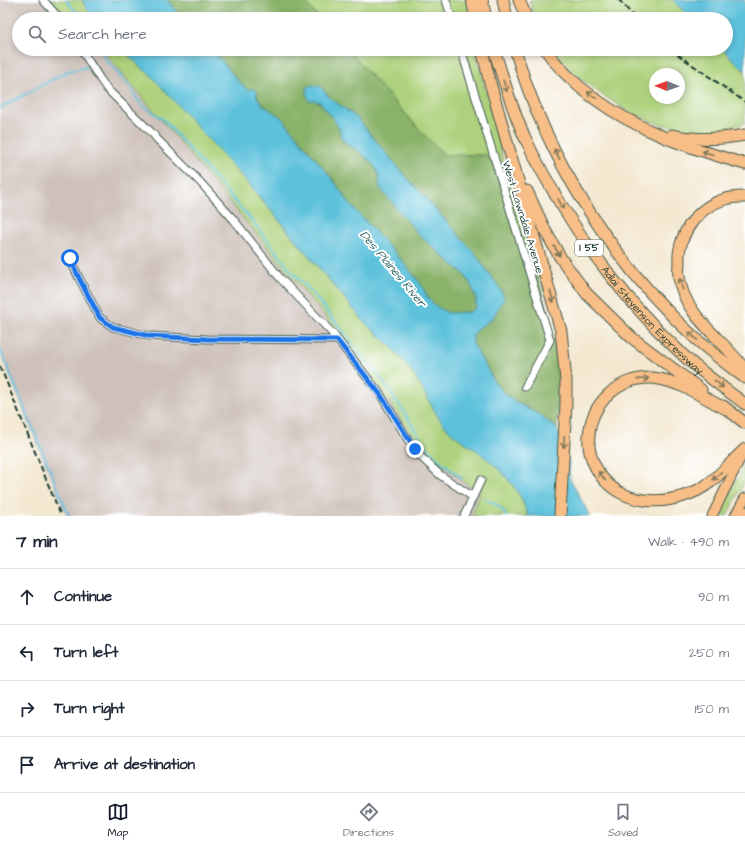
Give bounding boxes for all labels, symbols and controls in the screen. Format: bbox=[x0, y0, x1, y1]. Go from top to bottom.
search box bbox=[12, 12, 733, 56]
icon: search bbox=[26, 23, 48, 45]
text: Search here bbox=[58, 24, 147, 45]
north arrow bbox=[649, 68, 685, 104]
one-way arrow bbox=[502, 80, 510, 92]
one-way arrow bbox=[587, 91, 598, 99]
one-way arrow bbox=[553, 148, 560, 160]
one-way arrow bbox=[701, 149, 714, 156]
street label: West Lawndale Avenue bbox=[499, 159, 547, 275]
one-way arrow bbox=[557, 197, 565, 209]
water label: Des Plaines River bbox=[356, 227, 431, 312]
road number: I 55 bbox=[575, 240, 603, 256]
one-way arrow bbox=[553, 244, 561, 256]
route start bbox=[61, 249, 79, 267]
street label: Adlai Stevenson Expressway bbox=[598, 263, 707, 378]
one-way arrow bbox=[676, 277, 684, 290]
one-way arrow bbox=[549, 290, 556, 303]
one-way arrow bbox=[688, 331, 698, 340]
one-way arrow bbox=[636, 375, 649, 383]
one-way arrow bbox=[714, 380, 725, 389]
one-way arrow bbox=[560, 435, 568, 448]
route end bbox=[406, 440, 424, 458]
one-way arrow bbox=[598, 471, 606, 482]
one-way arrow bbox=[712, 471, 722, 481]
text: 7 min bbox=[16, 530, 58, 554]
text: Walk · 490 m bbox=[648, 533, 729, 551]
icon: ahead bbox=[16, 586, 38, 608]
text: Continue bbox=[54, 586, 112, 607]
text: 90 m bbox=[698, 588, 729, 606]
icon: left bbox=[16, 642, 38, 664]
text: Turn left bbox=[54, 642, 118, 663]
text: 250 m bbox=[689, 644, 729, 662]
icon: right bbox=[16, 698, 38, 720]
text: Turn right bbox=[54, 698, 125, 719]
text: 150 m bbox=[695, 700, 729, 718]
icon: arrive bbox=[16, 754, 38, 776]
text: Arrive at destination bbox=[54, 754, 195, 775]
tab: Map bbox=[107, 801, 129, 840]
tab: Directions bbox=[343, 801, 394, 840]
tab: Saved bbox=[608, 801, 638, 840]

